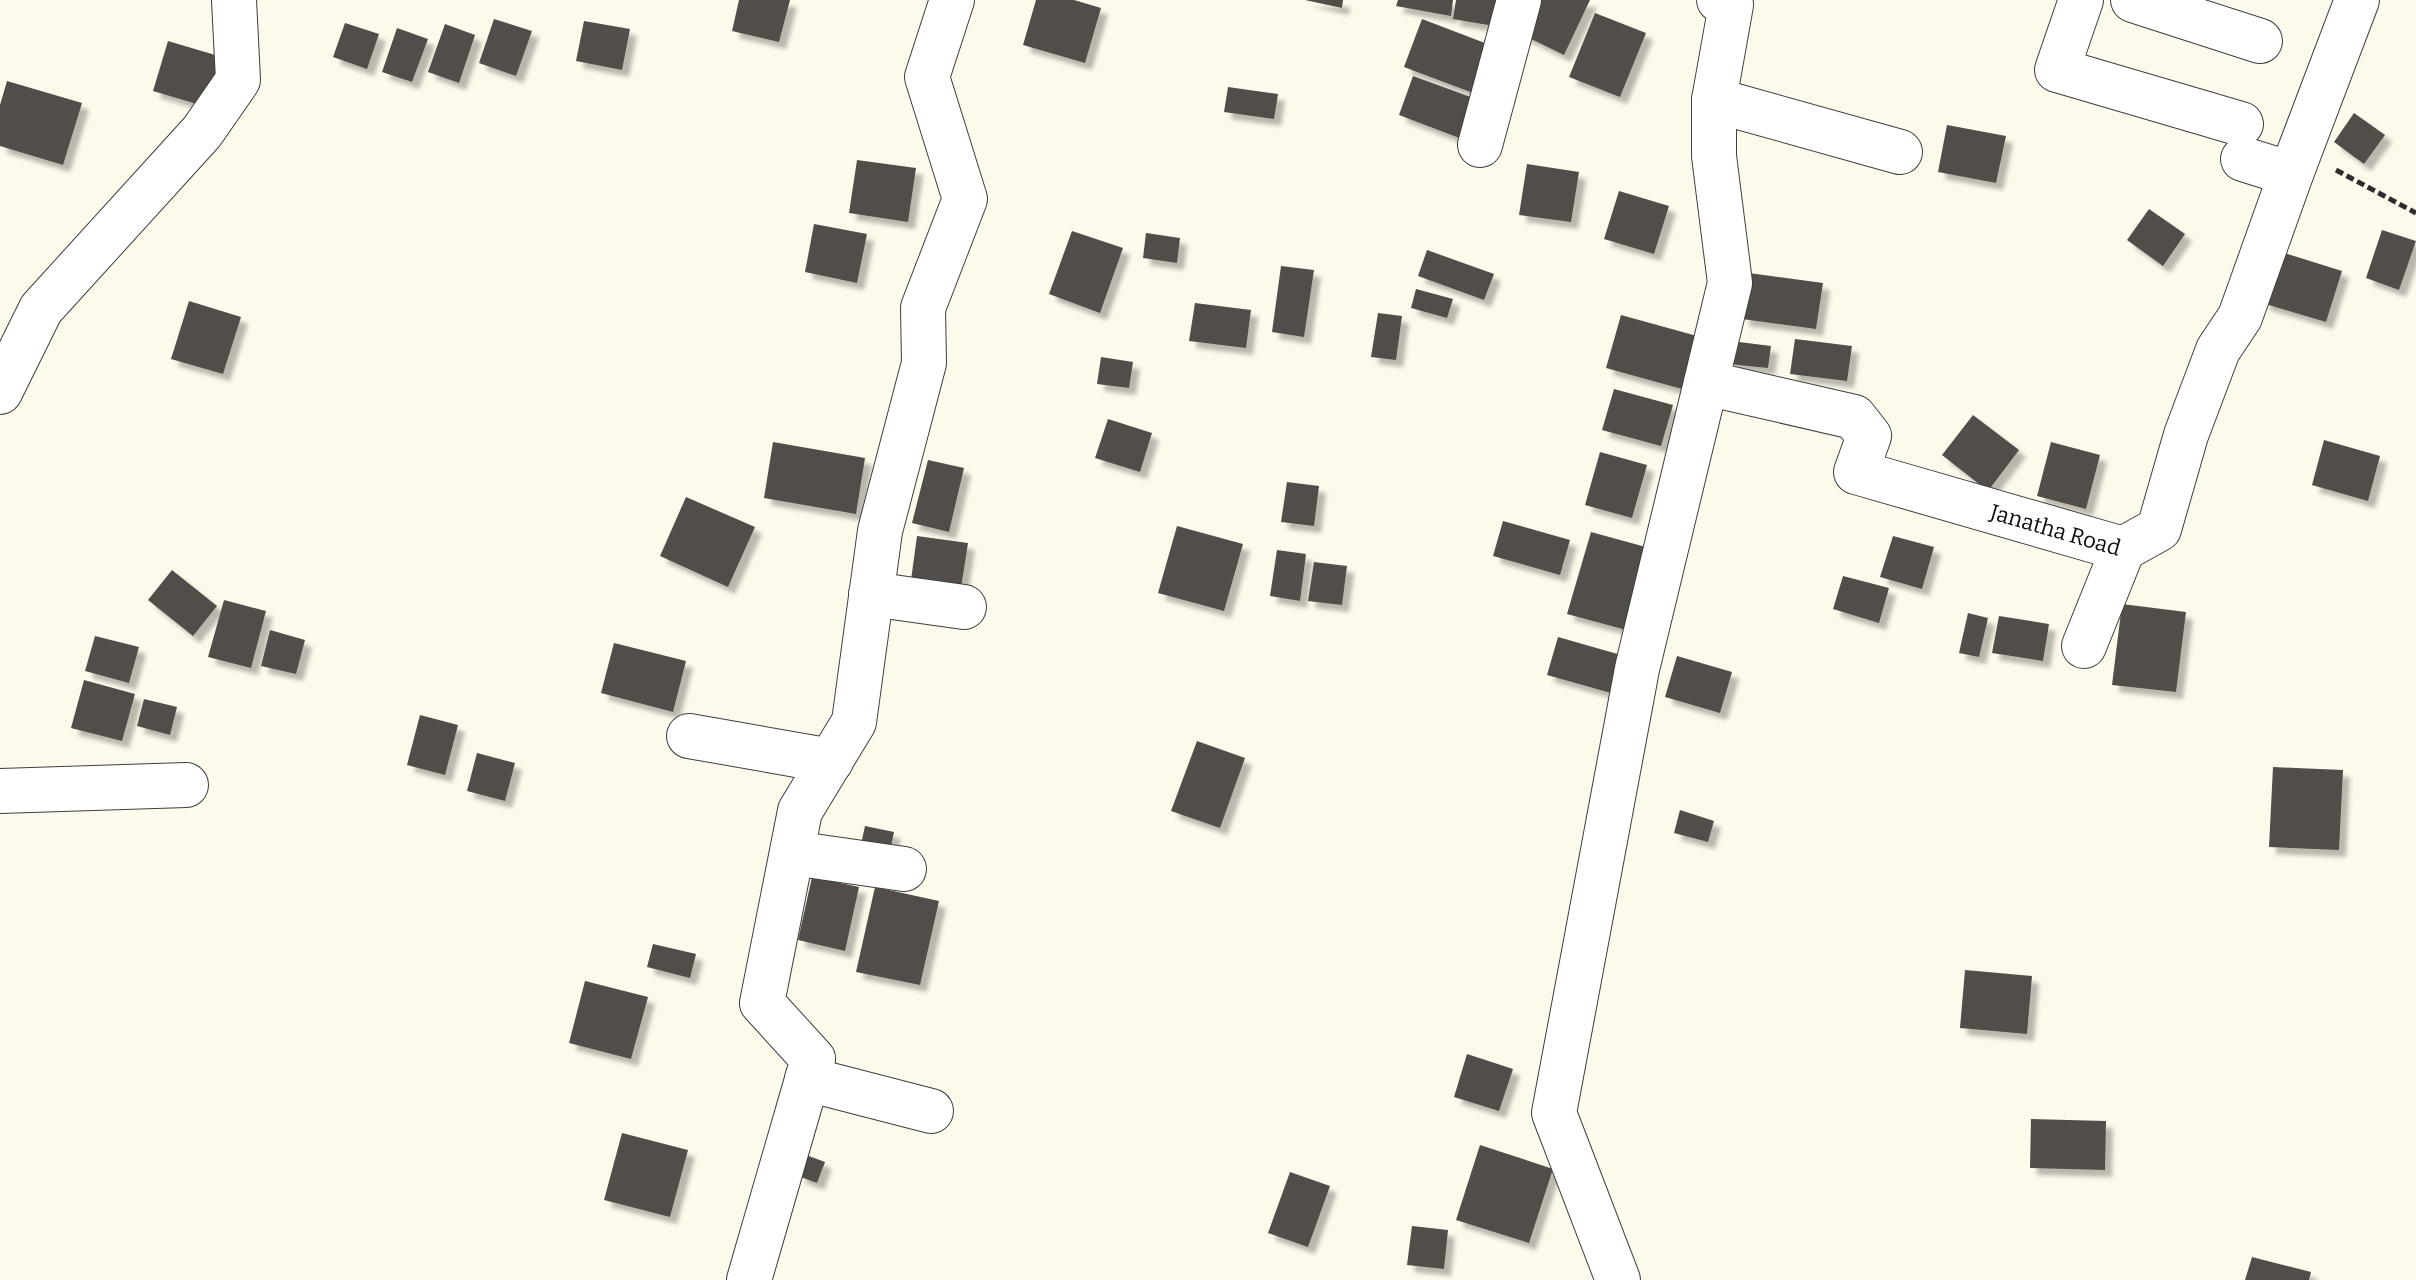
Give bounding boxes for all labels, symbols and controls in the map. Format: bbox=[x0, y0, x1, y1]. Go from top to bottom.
street label: Janatha Road bbox=[1986, 498, 2124, 562]

